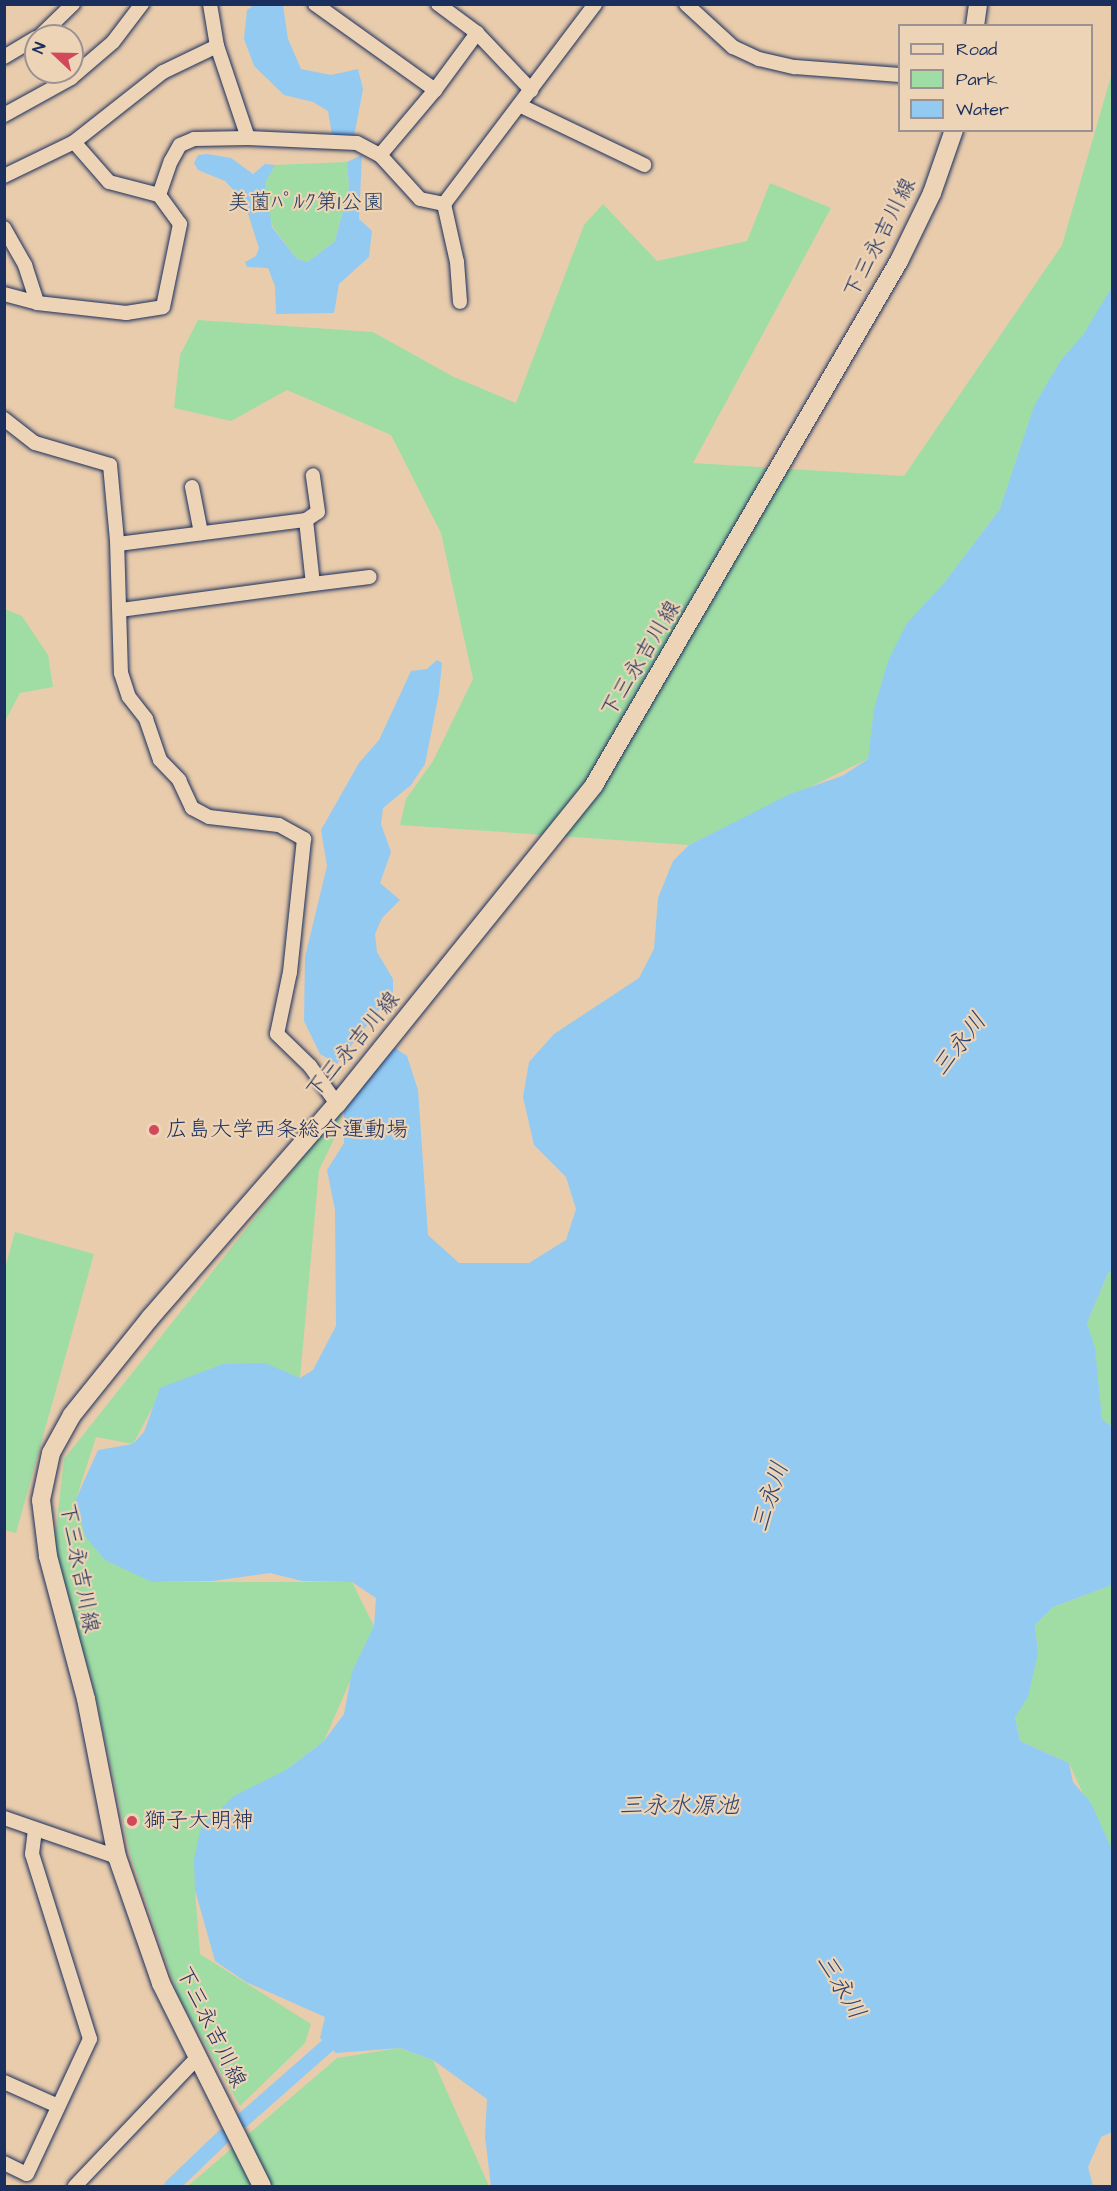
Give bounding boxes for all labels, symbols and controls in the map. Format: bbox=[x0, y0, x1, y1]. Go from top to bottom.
north arrow bbox=[24, 24, 84, 84]
legend bbox=[898, 24, 1093, 132]
text: Road bbox=[956, 37, 997, 62]
text: N bbox=[27, 39, 51, 57]
text: Park bbox=[956, 67, 998, 92]
text: Water bbox=[956, 97, 1009, 122]
street label: 下三永吉川線 bbox=[838, 173, 922, 303]
park label: 美薗ﾊﾟﾙｸ第1公園 bbox=[228, 190, 384, 216]
street label: 下三永吉川線 bbox=[596, 596, 686, 722]
street label: 下三永吉川線 bbox=[300, 986, 406, 1104]
water label: 三永川 bbox=[926, 1008, 994, 1082]
place label: 広島大学西条総合運動場 bbox=[166, 1117, 408, 1143]
marker: 広島大学西条総合運動場 bbox=[147, 1123, 161, 1137]
water label: 三永川 bbox=[746, 1458, 796, 1536]
street label: 下三永吉川線 bbox=[53, 1501, 105, 1635]
water label: 三永水源池 bbox=[619, 1793, 739, 1821]
place label: 獅子大明神 bbox=[144, 1808, 254, 1834]
marker: 獅子大明神 bbox=[125, 1814, 139, 1828]
water label: 三永川 bbox=[809, 1949, 871, 2025]
street label: 下三永吉川線 bbox=[170, 1962, 252, 2092]

